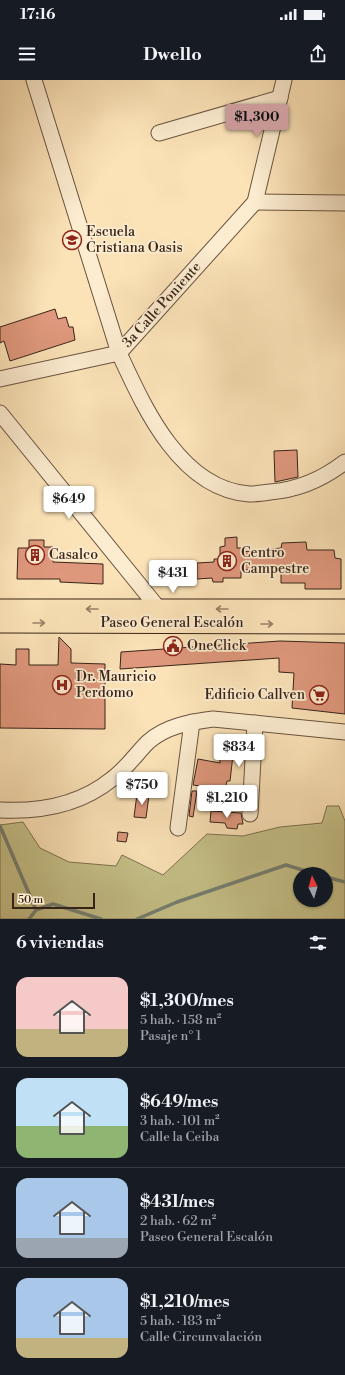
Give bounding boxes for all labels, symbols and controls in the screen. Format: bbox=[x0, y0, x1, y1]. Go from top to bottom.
text: 17:16 bbox=[20, 5, 55, 24]
icon: menu bbox=[16, 43, 38, 65]
text: Dwello bbox=[143, 43, 202, 66]
icon: share bbox=[307, 43, 329, 65]
pin: $1,300 bbox=[224, 104, 290, 138]
text: $1,300 bbox=[235, 109, 279, 125]
place label: Escuela Cristiana Oasis bbox=[86, 223, 183, 257]
school or university icon: Escuela Cristiana Oasis bbox=[61, 229, 83, 251]
street label: 3a Calle Poniente bbox=[119, 258, 205, 352]
pin: $649 bbox=[45, 486, 93, 520]
text: $649 bbox=[52, 491, 86, 507]
building icon: Casalco bbox=[24, 544, 46, 566]
place label: Centro Campestre bbox=[241, 544, 309, 578]
place label: Casalco bbox=[49, 546, 98, 564]
building icon: Centro Campestre bbox=[216, 550, 238, 572]
pin: $431 bbox=[149, 560, 197, 594]
text: $431 bbox=[158, 565, 188, 581]
one-way arrow bbox=[86, 605, 99, 613]
one-way arrow bbox=[216, 605, 229, 613]
street label: Paseo General Escalón bbox=[100, 614, 244, 632]
one-way arrow bbox=[32, 619, 45, 627]
one-way arrow bbox=[260, 620, 273, 628]
public building icon: OneClick bbox=[162, 635, 184, 657]
place label: OneClick bbox=[187, 637, 247, 655]
place label: Dr. Mauricio Perdomo bbox=[76, 668, 156, 702]
hospital icon: Dr. Mauricio Perdomo bbox=[51, 674, 73, 696]
supermarket icon: Edificio Callven bbox=[308, 684, 330, 706]
place label: Edificio Callven bbox=[204, 686, 306, 704]
pin: $834 bbox=[215, 734, 263, 768]
text: $834 bbox=[223, 739, 255, 755]
pin: $750 bbox=[118, 772, 166, 806]
text: $750 bbox=[126, 777, 158, 793]
pin: $1,210 bbox=[194, 785, 260, 819]
text: $1,210 bbox=[206, 790, 248, 806]
north arrow bbox=[293, 867, 333, 907]
map controls bbox=[293, 867, 333, 907]
scale bar bbox=[12, 891, 95, 910]
text: 50 m bbox=[18, 893, 43, 907]
text: 6 viviendas bbox=[16, 932, 104, 954]
icon: filters bbox=[307, 932, 329, 954]
text: $1,300/mes bbox=[140, 990, 234, 1012]
icon: home bbox=[48, 993, 96, 1041]
text: 5 hab. · 158 m² bbox=[140, 1012, 221, 1028]
text: Pasaje n° 1 bbox=[140, 1028, 201, 1044]
text: $649/mes bbox=[140, 1091, 218, 1113]
icon: home bbox=[48, 1094, 96, 1142]
text: 3 hab. · 101 m² bbox=[140, 1113, 220, 1129]
text: Calle la Ceiba bbox=[140, 1129, 219, 1145]
text: $431/mes bbox=[140, 1191, 215, 1213]
icon: home bbox=[48, 1194, 96, 1242]
text: 2 hab. · 62 m² bbox=[140, 1213, 216, 1229]
text: Paseo General Escalón bbox=[140, 1229, 273, 1245]
text: $1,210/mes bbox=[140, 1291, 230, 1313]
icon: home bbox=[48, 1294, 96, 1342]
text: 5 hab. · 183 m² bbox=[140, 1313, 221, 1329]
text: Calle Circunvalación bbox=[140, 1329, 262, 1345]

